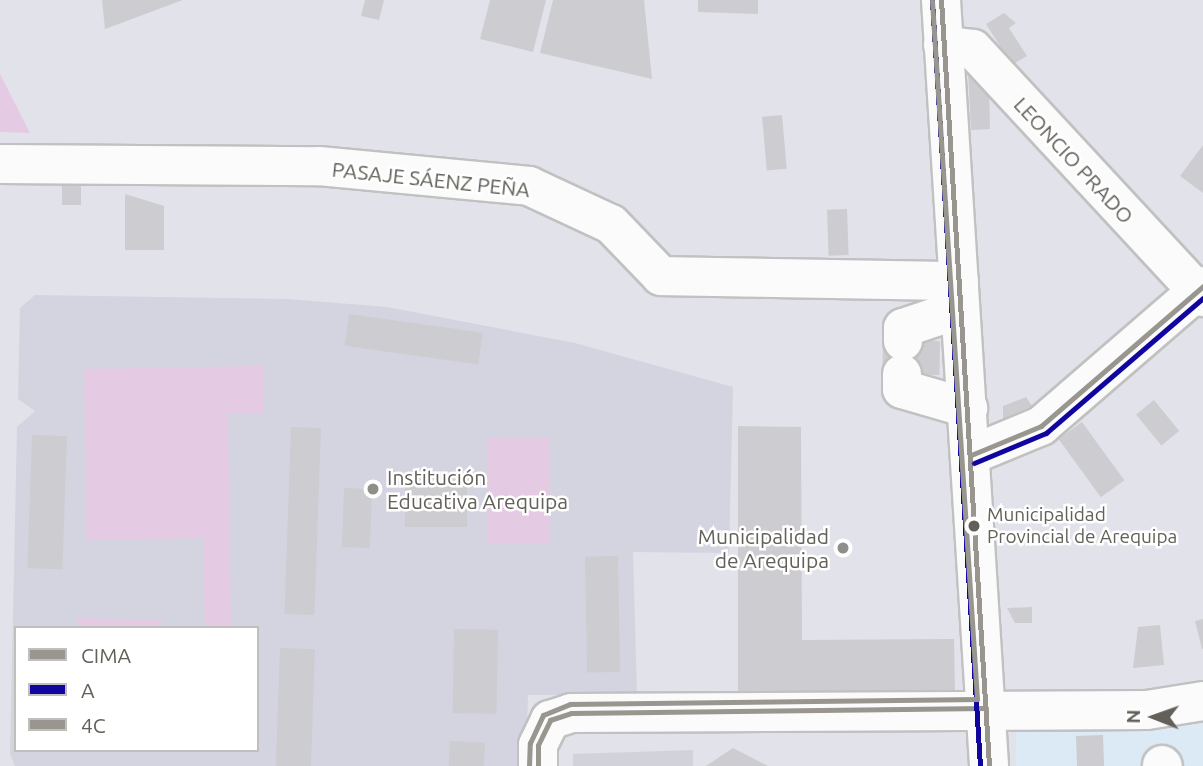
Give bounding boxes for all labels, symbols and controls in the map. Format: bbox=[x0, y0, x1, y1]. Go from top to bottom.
street label: LEONCIO PRADO bbox=[1009, 92, 1139, 228]
street label: PASAJE SÁENZ PEÑA bbox=[331, 156, 531, 202]
place label: Institución Educativa Arequipa bbox=[387, 464, 568, 514]
marker: Institución Educativa Arequipa bbox=[365, 481, 381, 497]
place label: Municipalidad Provincial de Arequipa bbox=[987, 504, 1177, 548]
marker: Municipalidad Provincial de Arequipa bbox=[967, 519, 981, 533]
place label: Municipalidad de Arequipa bbox=[698, 523, 829, 573]
marker: Municipalidad de Arequipa bbox=[835, 540, 851, 556]
legend bbox=[14, 626, 259, 752]
text: CIMA bbox=[81, 643, 131, 667]
text: A bbox=[81, 678, 95, 702]
north arrow bbox=[1119, 682, 1189, 752]
text: N bbox=[1122, 709, 1144, 724]
text: 4C bbox=[81, 713, 106, 737]

